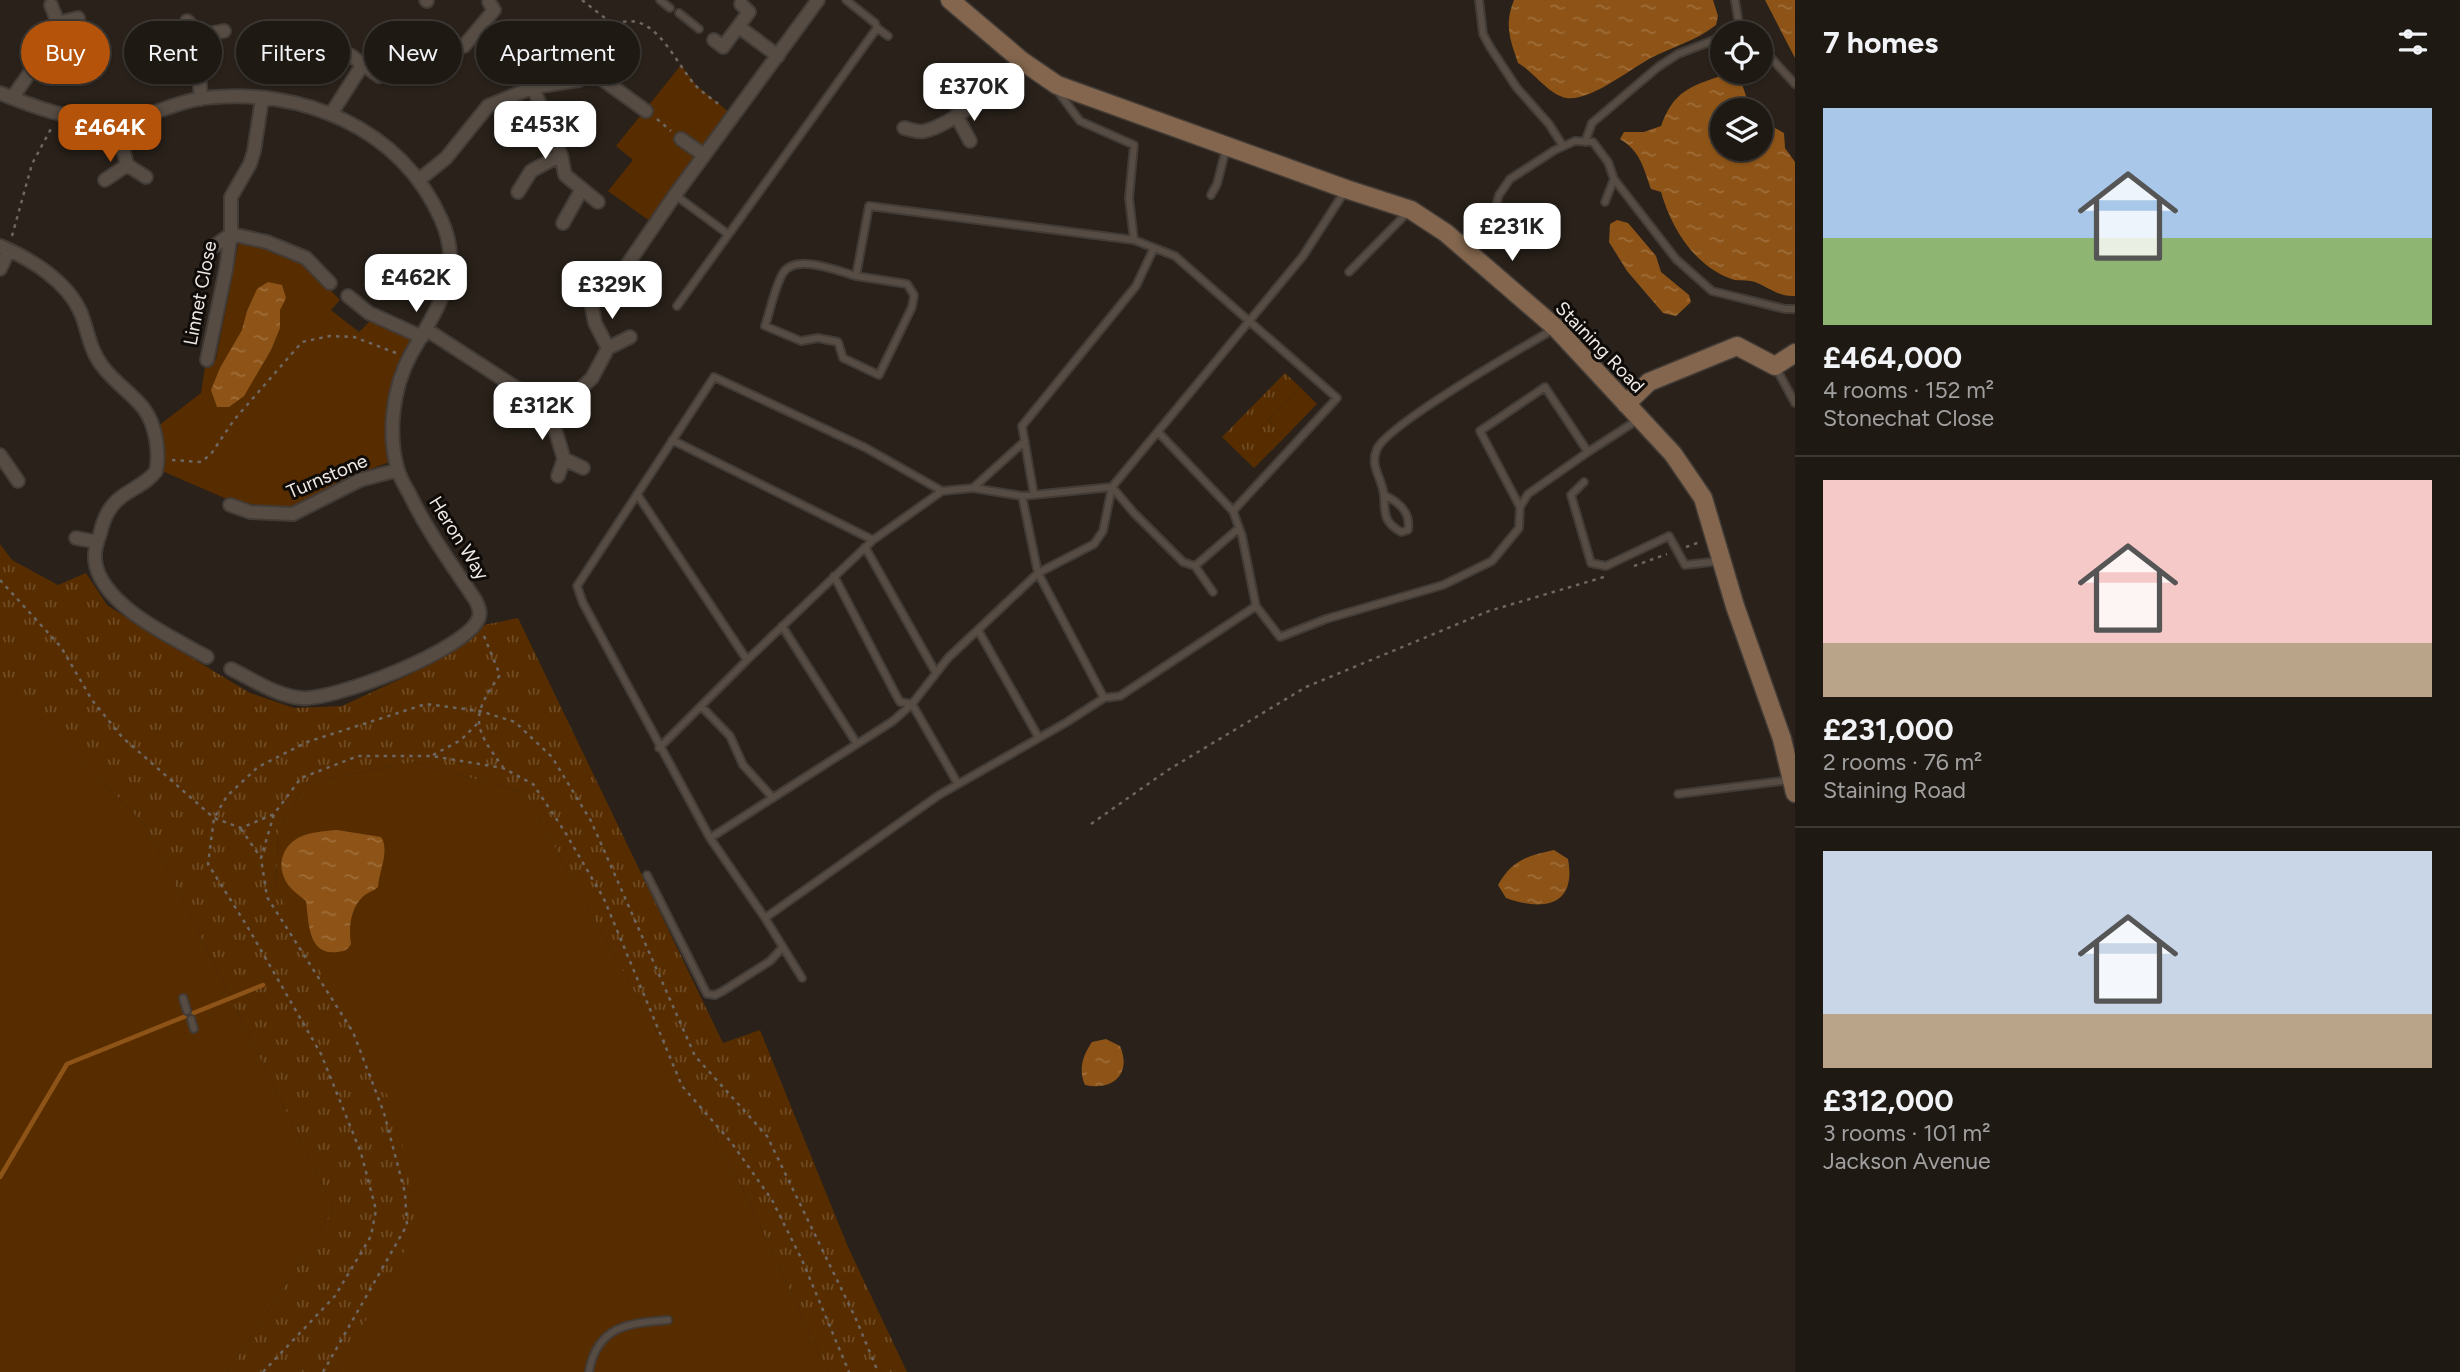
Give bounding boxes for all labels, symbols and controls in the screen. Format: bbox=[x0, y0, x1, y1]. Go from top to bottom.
chip: Buy bbox=[21, 21, 110, 84]
chip: Rent bbox=[124, 21, 222, 84]
chip: Filters bbox=[236, 21, 350, 84]
chip: New bbox=[364, 21, 462, 84]
chip: Apartment bbox=[476, 21, 640, 84]
map controls bbox=[1710, 21, 1773, 161]
button: locate bbox=[1710, 21, 1773, 84]
icon: filters bbox=[2394, 23, 2432, 61]
text: 7 homes bbox=[1823, 24, 1938, 61]
pin: £370K bbox=[925, 64, 1023, 123]
text: £370K bbox=[939, 72, 1009, 100]
button: layers bbox=[1710, 98, 1773, 161]
pin: £453K bbox=[496, 102, 594, 161]
pin: £464K bbox=[61, 104, 159, 164]
text: £453K bbox=[510, 110, 580, 138]
text: £464K bbox=[74, 113, 146, 141]
icon: home bbox=[2065, 153, 2191, 279]
pin: £231K bbox=[1463, 204, 1561, 263]
text: £231K bbox=[1480, 212, 1544, 240]
street label: Linnet Close bbox=[179, 239, 221, 347]
pin: £462K bbox=[367, 254, 465, 314]
pin: £329K bbox=[563, 262, 661, 321]
text: £462K bbox=[381, 263, 451, 291]
text: £329K bbox=[578, 270, 646, 298]
street label: Staining Road bbox=[1551, 297, 1649, 397]
text: £464,000 bbox=[1823, 339, 1962, 376]
text: 4 rooms · 152 m² bbox=[1823, 376, 1994, 404]
pin: £312K bbox=[493, 382, 591, 442]
text: £312K bbox=[510, 391, 574, 419]
text: Stonechat Close bbox=[1823, 404, 1994, 432]
street label: Turnstone bbox=[283, 449, 371, 503]
street label: Heron Way bbox=[424, 492, 494, 584]
icon: home bbox=[2065, 525, 2191, 651]
text: £231,000 bbox=[1823, 711, 1954, 748]
text: 2 rooms · 76 m² bbox=[1823, 748, 1982, 776]
text: Staining Road bbox=[1823, 776, 1966, 804]
icon: home bbox=[2065, 896, 2191, 1022]
text: £312,000 bbox=[1823, 1082, 1954, 1119]
text: 3 rooms · 101 m² bbox=[1823, 1119, 1990, 1147]
text: Jackson Avenue bbox=[1823, 1147, 1991, 1175]

